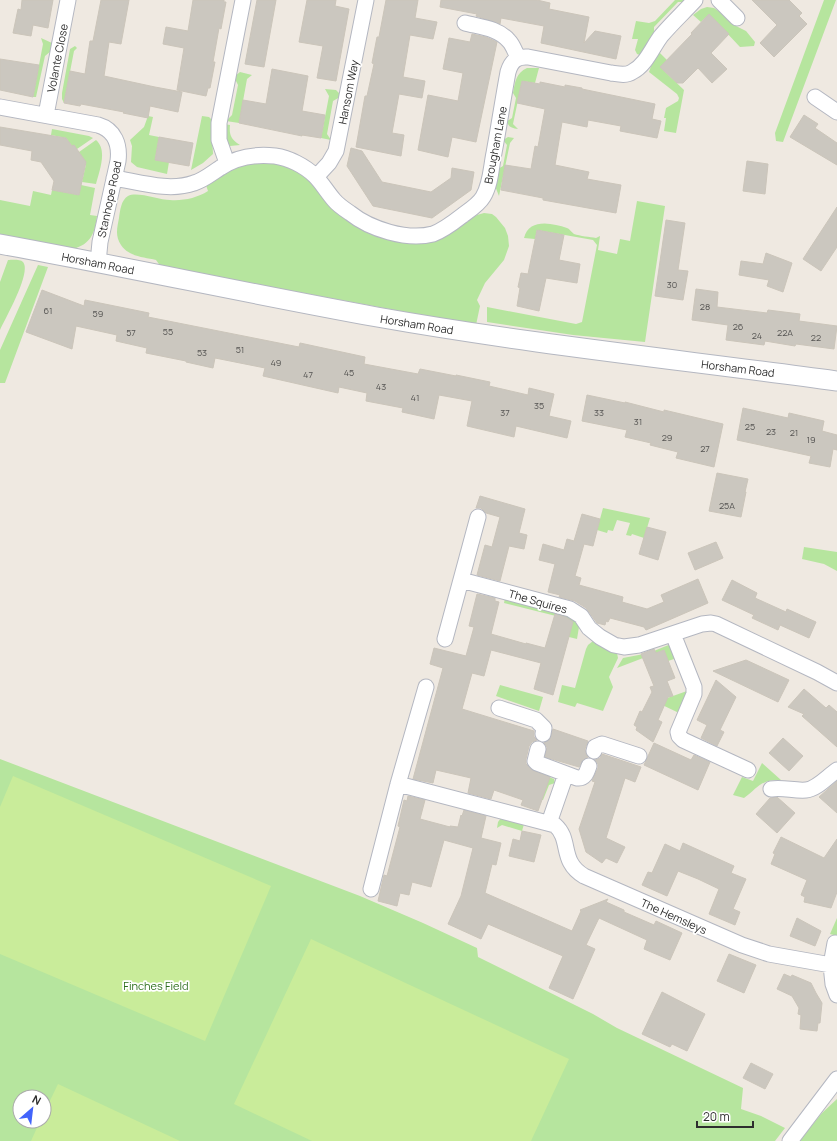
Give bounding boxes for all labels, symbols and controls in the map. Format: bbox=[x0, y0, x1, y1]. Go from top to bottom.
street label: Volante Close bbox=[43, 22, 71, 94]
street label: Hansom Way bbox=[334, 58, 362, 126]
street label: Brougham Lane bbox=[480, 104, 510, 185]
street label: Stanhope Road bbox=[94, 159, 124, 239]
street label: Horsham Road bbox=[60, 249, 136, 277]
house number: 30 bbox=[667, 278, 677, 291]
house number: 28 bbox=[700, 300, 710, 313]
house number: 61 bbox=[44, 304, 52, 317]
house number: 59 bbox=[93, 307, 103, 320]
street label: Horsham Road bbox=[379, 311, 455, 337]
house number: 26 bbox=[733, 320, 744, 333]
house number: 55 bbox=[163, 325, 173, 338]
house number: 57 bbox=[126, 326, 136, 339]
house number: 22A bbox=[777, 326, 793, 339]
house number: 24 bbox=[752, 329, 762, 342]
house number: 22 bbox=[811, 331, 821, 344]
house number: 51 bbox=[236, 343, 244, 356]
house number: 53 bbox=[197, 346, 207, 359]
house number: 49 bbox=[271, 356, 281, 369]
street label: Horsham Road bbox=[700, 356, 776, 380]
house number: 45 bbox=[344, 366, 354, 379]
house number: 47 bbox=[303, 368, 313, 381]
house number: 43 bbox=[376, 380, 386, 393]
house number: 41 bbox=[411, 391, 419, 404]
house number: 35 bbox=[534, 399, 544, 412]
house number: 37 bbox=[500, 406, 510, 419]
house number: 33 bbox=[594, 406, 604, 419]
house number: 31 bbox=[634, 415, 642, 428]
house number: 25 bbox=[745, 420, 755, 433]
house number: 23 bbox=[766, 425, 776, 438]
house number: 21 bbox=[790, 426, 798, 439]
house number: 29 bbox=[662, 431, 672, 444]
house number: 19 bbox=[806, 433, 816, 446]
house number: 27 bbox=[700, 442, 710, 455]
house number: 25A bbox=[719, 499, 735, 512]
street label: The Squires bbox=[507, 585, 569, 617]
street label: The Hemsleys bbox=[638, 895, 710, 937]
park label: Finches Field bbox=[123, 978, 189, 993]
north arrow bbox=[12, 1089, 52, 1129]
text: N bbox=[30, 1091, 44, 1108]
scale bar bbox=[697, 1103, 753, 1129]
text: 20 m bbox=[703, 1108, 730, 1125]

